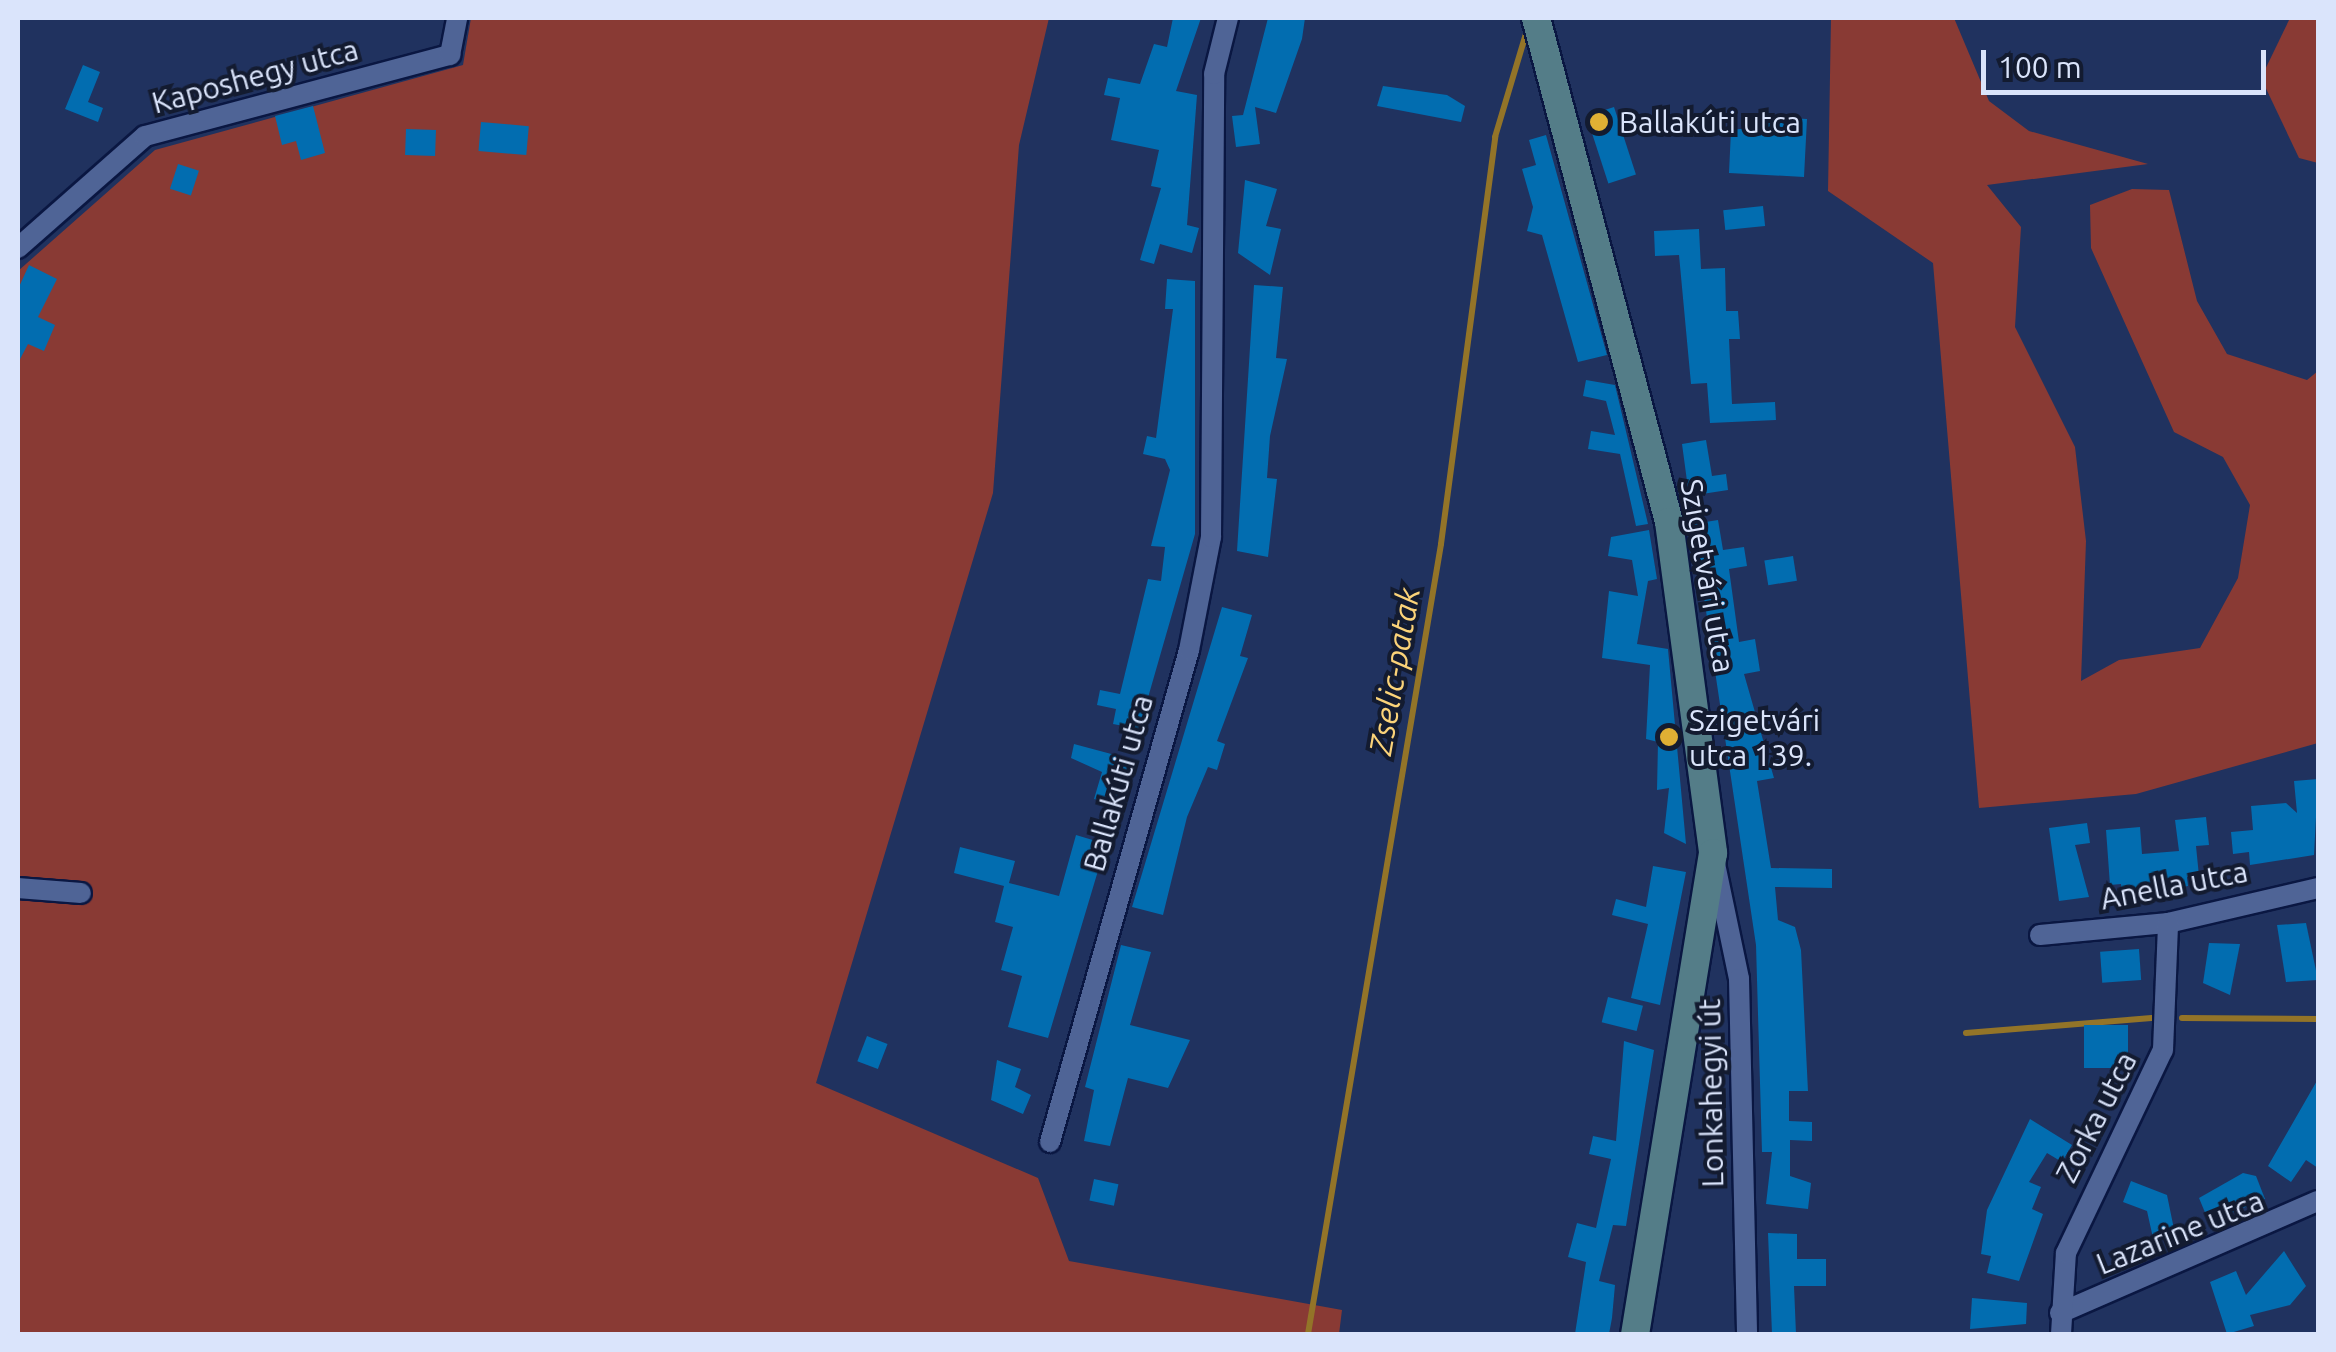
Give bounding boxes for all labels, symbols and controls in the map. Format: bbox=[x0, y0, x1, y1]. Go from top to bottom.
scale bar bbox=[1986, 30, 2271, 92]
street label: Kaposhegy utca bbox=[148, 31, 362, 121]
text: 100 m bbox=[1998, 50, 2082, 84]
place label: Ballakúti utca bbox=[1619, 104, 1801, 140]
marker: Ballakúti utca bbox=[1588, 111, 1610, 133]
street label: Szigetvári utca bbox=[1673, 476, 1743, 676]
water label: Zselic-patak bbox=[1360, 584, 1428, 758]
street label: Ballakúti utca bbox=[1076, 691, 1160, 875]
place label: Szigetvári utca 139. bbox=[1689, 702, 1820, 772]
marker: Szigetvári utca 139. bbox=[1658, 726, 1680, 748]
street label: Anella utca bbox=[2097, 853, 2251, 917]
street label: Lonkahegyi út bbox=[1691, 998, 1731, 1188]
street label: Zorka utca bbox=[2048, 1046, 2144, 1188]
street label: Lazarine utca bbox=[2091, 1182, 2269, 1282]

